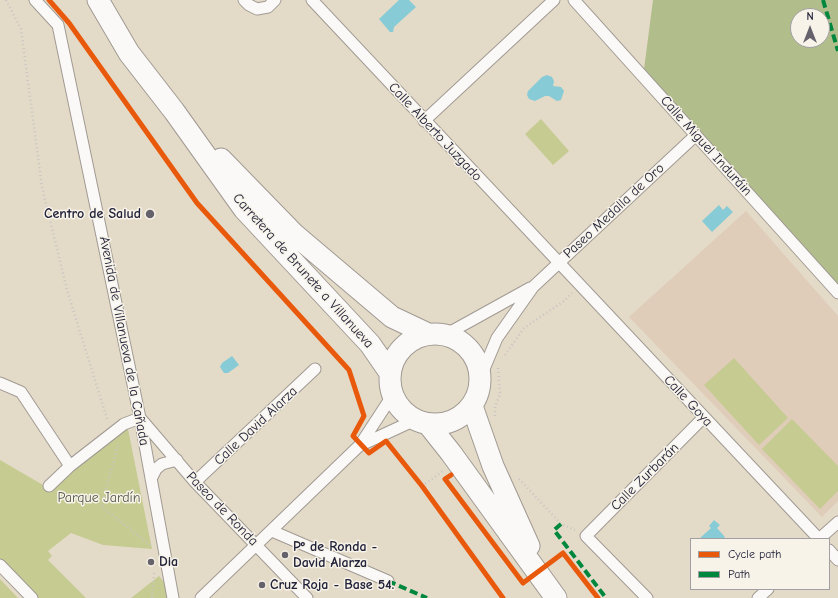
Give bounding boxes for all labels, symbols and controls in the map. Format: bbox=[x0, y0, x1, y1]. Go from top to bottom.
north arrow bbox=[790, 8, 830, 48]
text: N bbox=[806, 10, 814, 23]
street label: Calle Alberto Juzgado bbox=[385, 79, 485, 185]
street label: Calle Miguel Induráin bbox=[657, 92, 755, 200]
street label: Paseo Medalla de Oro bbox=[560, 160, 668, 262]
street label: Carretera de Brunete a Villanueva bbox=[229, 190, 377, 352]
place label: Centro de Salud bbox=[44, 206, 141, 222]
marker: Centro de Salud bbox=[144, 208, 156, 220]
street label: Avenida de Villanueva de la Cañada bbox=[95, 235, 153, 447]
street label: Calle Goya bbox=[660, 372, 716, 430]
street label: Calle David Alarza bbox=[211, 383, 301, 469]
street label: Calle Zurbarán bbox=[607, 439, 683, 515]
street label: Paseo de Ronda bbox=[182, 468, 262, 550]
park label: Parque Jardín bbox=[58, 490, 140, 506]
legend bbox=[690, 538, 830, 590]
place label: Pº de Ronda - David Alarza bbox=[293, 539, 377, 572]
text: Cycle path bbox=[728, 547, 781, 561]
marker: Pº de Ronda - David Alarza bbox=[280, 550, 290, 560]
place label: Dia bbox=[159, 554, 178, 570]
marker: Dia bbox=[146, 557, 156, 567]
text: Path bbox=[728, 567, 750, 581]
place label: Cruz Roja - Base 54. bbox=[270, 577, 394, 593]
marker: Cruz Roja - Base 54. bbox=[257, 580, 267, 590]

